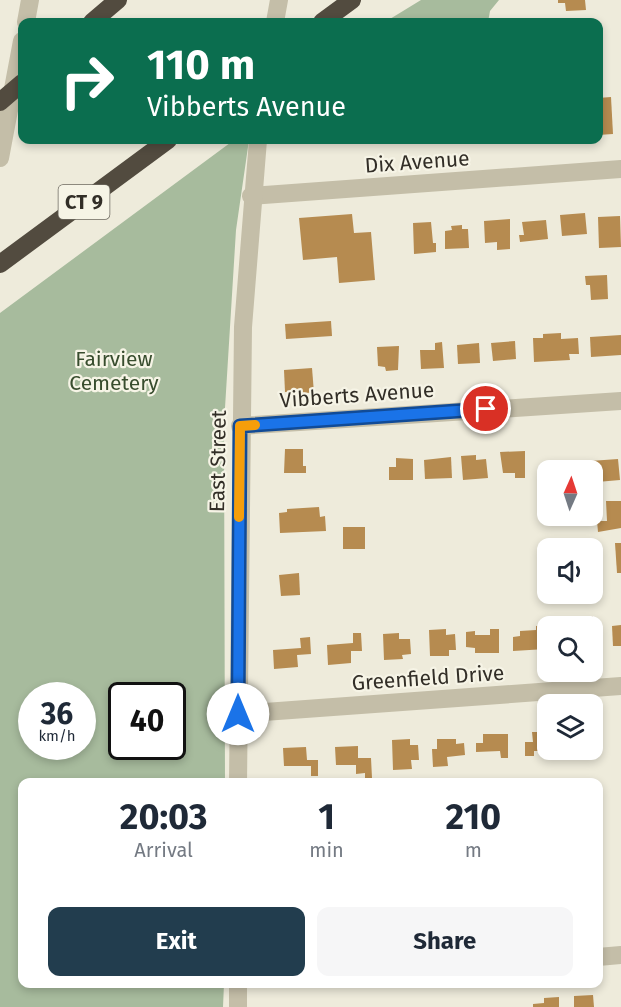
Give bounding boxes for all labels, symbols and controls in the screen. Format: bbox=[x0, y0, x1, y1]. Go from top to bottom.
text: 110 m bbox=[147, 40, 255, 90]
icon: right bbox=[48, 42, 126, 120]
text: Vibberts Avenue bbox=[147, 91, 346, 123]
street label: Dix Avenue bbox=[364, 145, 470, 179]
road number: CT 9 bbox=[58, 185, 110, 219]
park label: Fairview Cemetery bbox=[69, 346, 159, 396]
street label: Vibberts Avenue bbox=[279, 377, 435, 413]
pin bbox=[460, 383, 511, 434]
icon: arrive bbox=[469, 392, 502, 425]
street label: East Street bbox=[204, 409, 232, 512]
north arrow bbox=[537, 460, 603, 526]
map controls bbox=[537, 460, 603, 760]
button: sound bbox=[537, 538, 603, 604]
button: search bbox=[537, 616, 603, 682]
street label: Greenfield Drive bbox=[351, 660, 505, 696]
speed limit sign: 40 bbox=[108, 682, 186, 760]
position arrow bbox=[206, 682, 270, 746]
button: layers bbox=[537, 694, 603, 760]
text: 36 bbox=[41, 696, 73, 732]
text: km/h bbox=[38, 727, 76, 745]
text: 20:03 bbox=[120, 795, 208, 839]
text: 1 bbox=[318, 795, 335, 839]
text: 210 bbox=[446, 795, 501, 839]
text: Arrival bbox=[134, 838, 193, 862]
text: min bbox=[309, 838, 344, 862]
text: m bbox=[465, 838, 482, 862]
button: Exit bbox=[48, 907, 305, 976]
button: Share bbox=[317, 907, 573, 976]

